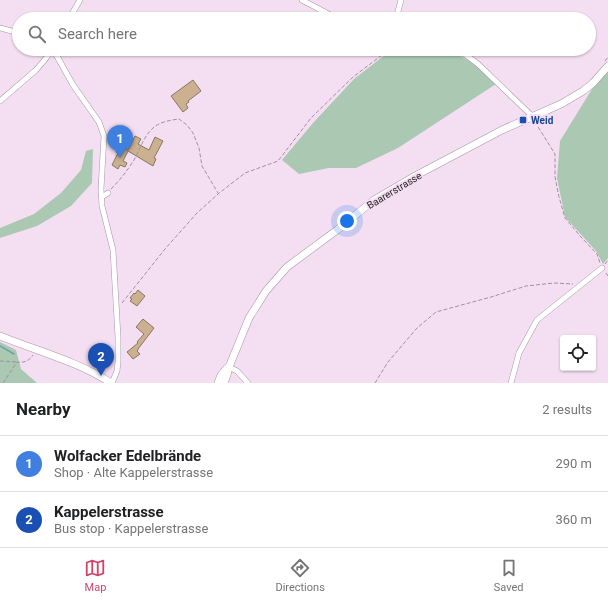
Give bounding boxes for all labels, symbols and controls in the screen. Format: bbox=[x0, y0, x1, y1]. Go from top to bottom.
search box bbox=[12, 12, 596, 56]
icon: search bbox=[26, 23, 48, 45]
text: Search here bbox=[58, 25, 137, 43]
marker: Weid bbox=[518, 115, 528, 125]
place label: Weid bbox=[531, 115, 554, 126]
pin: 1 bbox=[107, 125, 133, 158]
street label: Baarerstrasse bbox=[365, 170, 424, 211]
your location bbox=[337, 211, 357, 231]
map controls bbox=[560, 335, 596, 371]
button: locate bbox=[560, 335, 596, 371]
pin: 2 bbox=[88, 343, 114, 376]
text: Nearby bbox=[16, 399, 71, 419]
text: 2 results bbox=[542, 402, 592, 417]
text: Wolfacker Edelbrände bbox=[54, 447, 201, 465]
text: 1 bbox=[25, 456, 33, 471]
text: 290 m bbox=[555, 456, 592, 471]
text: Shop · Alte Kappelerstrasse bbox=[54, 465, 213, 480]
text: Kappelerstrasse bbox=[54, 503, 164, 521]
text: 2 bbox=[25, 512, 33, 527]
text: 360 m bbox=[555, 512, 592, 527]
text: Bus stop · Kappelerstrasse bbox=[54, 521, 208, 536]
tab: Map bbox=[84, 557, 106, 594]
tab: Directions bbox=[275, 557, 325, 594]
tab: Saved bbox=[494, 557, 524, 594]

